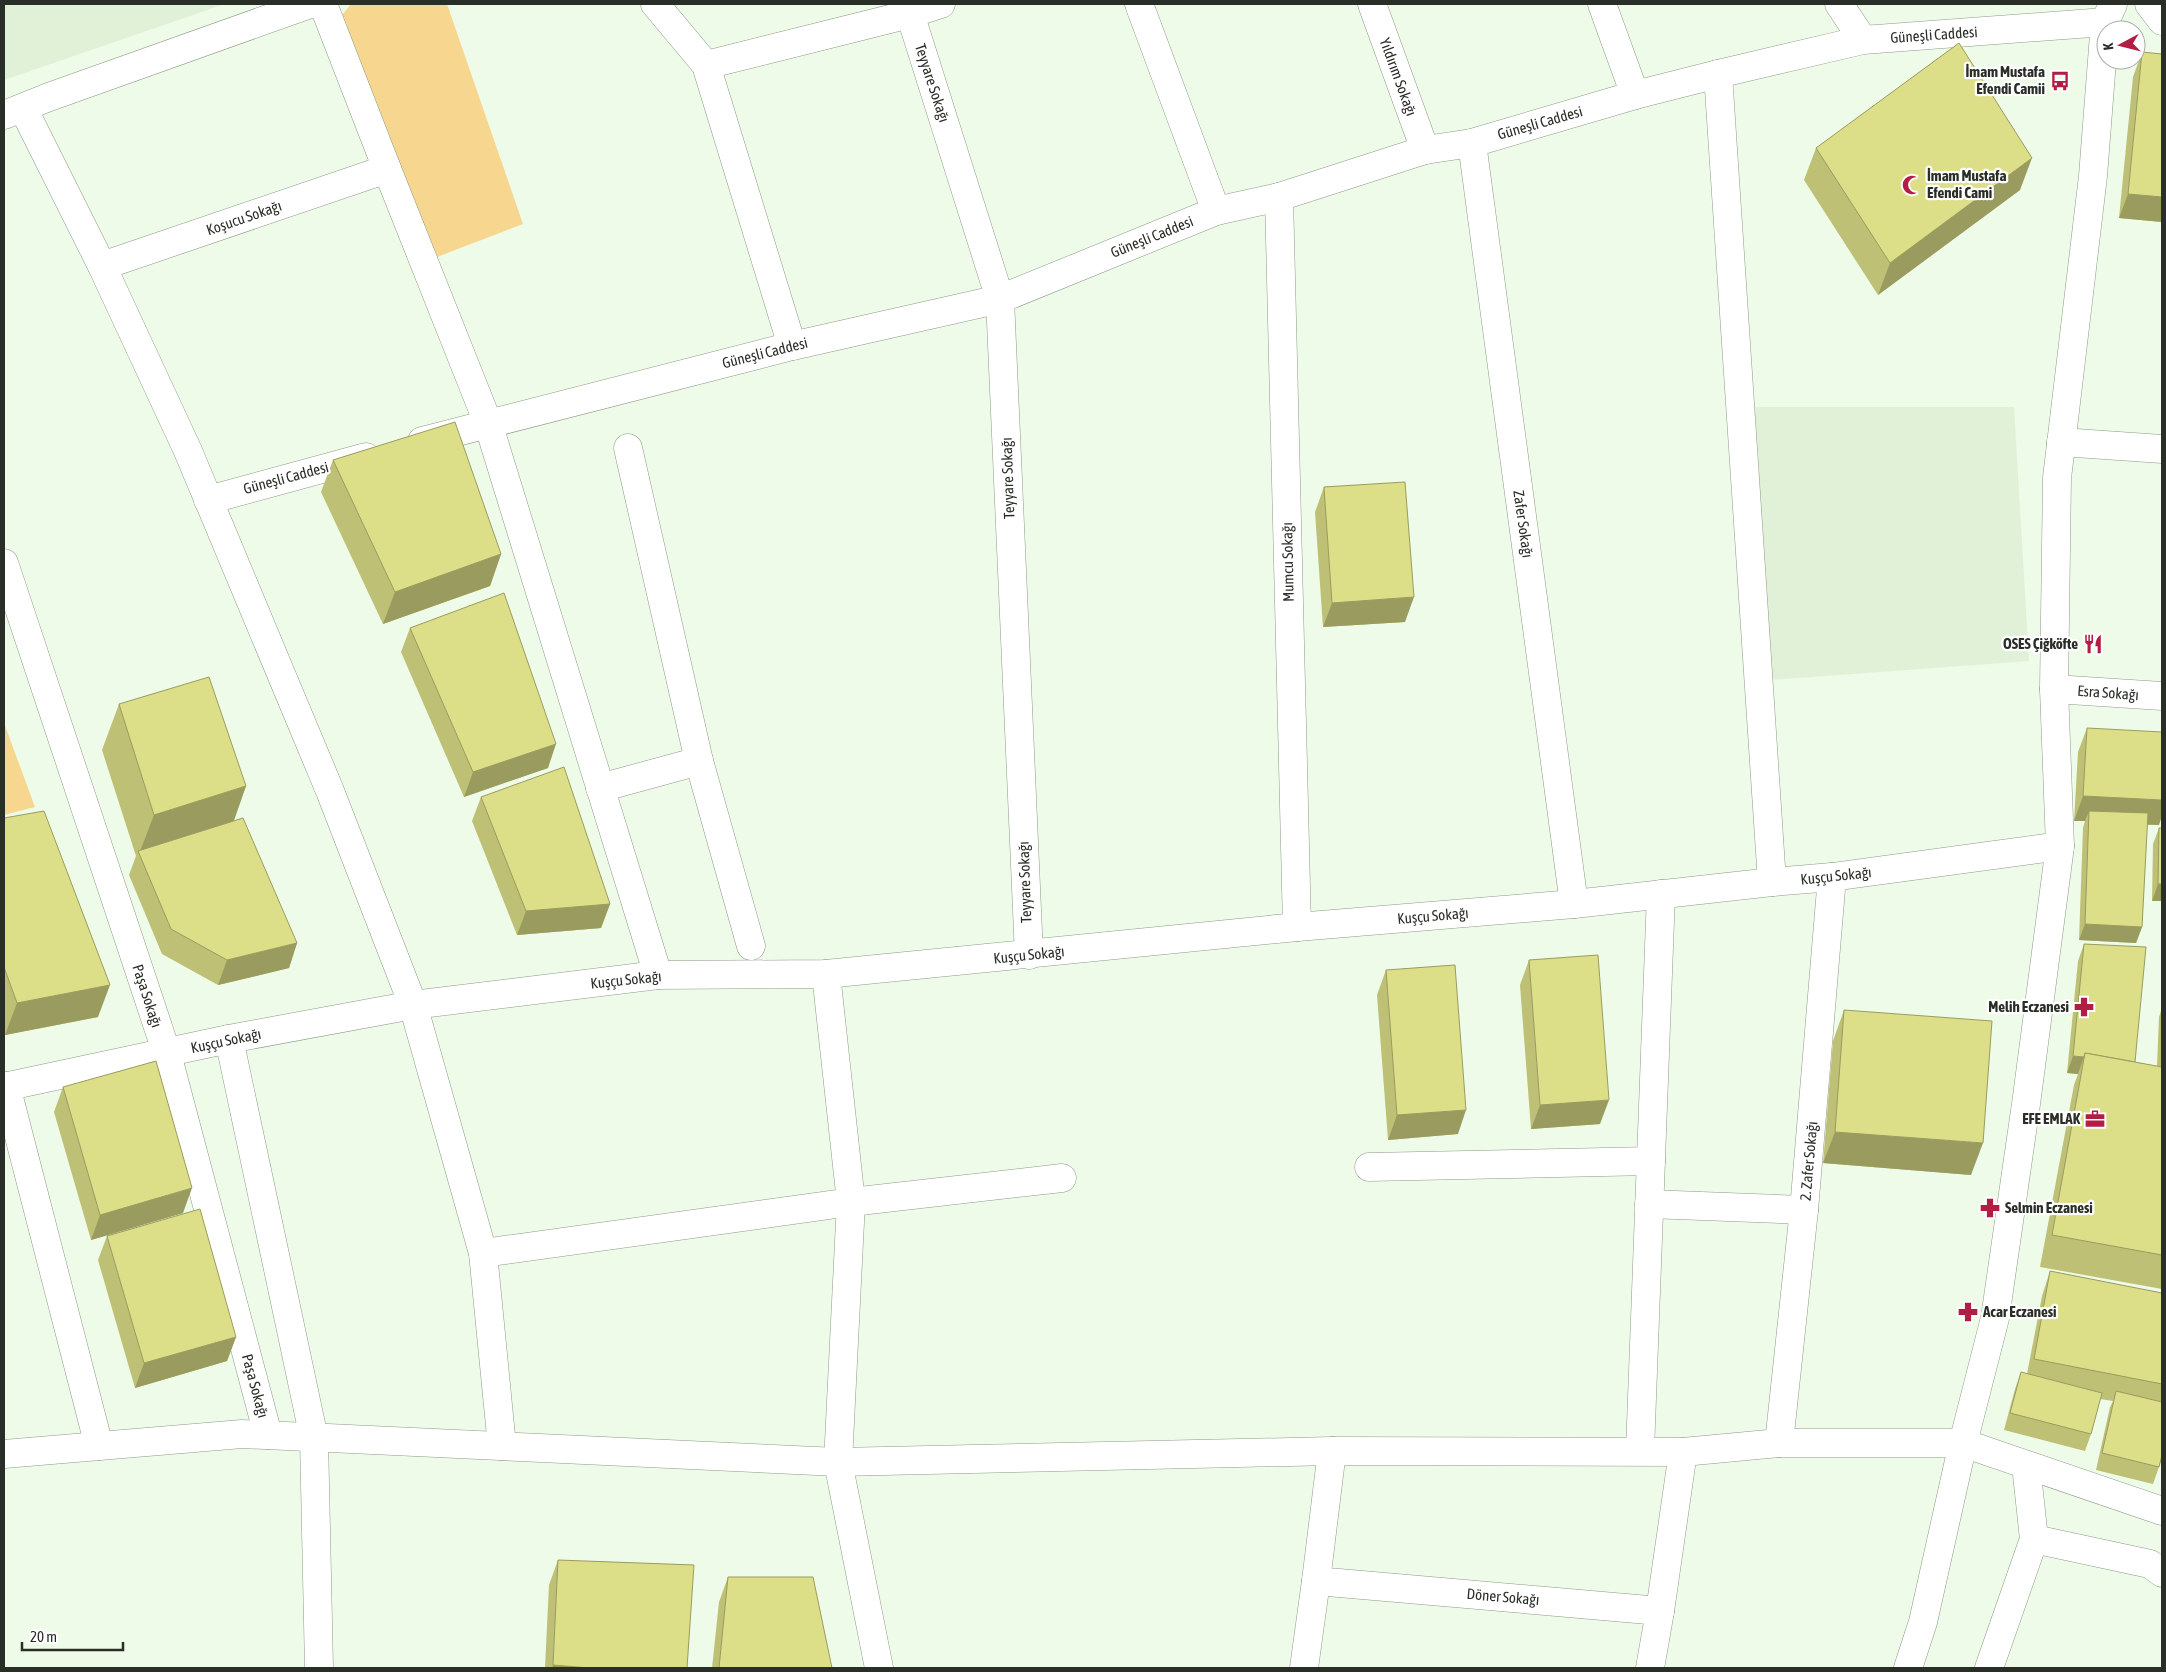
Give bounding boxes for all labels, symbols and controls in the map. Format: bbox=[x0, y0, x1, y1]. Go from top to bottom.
north arrow bbox=[2096, 20, 2146, 70]
street label: Güneşli Caddesi bbox=[1890, 23, 1978, 46]
street label: Yıldırım Sokağı bbox=[1377, 36, 1420, 118]
street label: Teyyare Sokağı bbox=[912, 41, 953, 124]
text: K bbox=[2100, 42, 2116, 51]
place label: İmam Mustafa Efendi Camii bbox=[1966, 63, 2045, 97]
bus stop icon: İmam Mustafa Efendi Camii bbox=[2049, 70, 2071, 92]
street label: Güneşli Caddesi bbox=[1495, 102, 1584, 143]
place label: İmam Mustafa Efendi Cami bbox=[1927, 167, 2006, 201]
mosque icon: İmam Mustafa Efendi Cami bbox=[1901, 174, 1923, 196]
street label: Koşucu Sokağı bbox=[204, 197, 284, 238]
street label: Güneşli Caddesi bbox=[1108, 212, 1196, 261]
street label: Güneşli Caddesi bbox=[720, 334, 809, 371]
street label: Teyyare Sokağı bbox=[998, 437, 1017, 519]
street label: Güneşli Caddesi bbox=[241, 458, 330, 497]
street label: Zafer Sokağı bbox=[1510, 489, 1537, 559]
street label: Mumcu Sokağı bbox=[1278, 522, 1297, 602]
restaurant icon: OSES Çiğköfte bbox=[2082, 633, 2104, 655]
place label: OSES Çiğköfte bbox=[2003, 635, 2078, 652]
street label: Esra Sokağı bbox=[2077, 682, 2139, 703]
street label: Teyyare Sokağı bbox=[1015, 841, 1034, 923]
street label: Kuşçu Sokağı bbox=[1800, 863, 1872, 888]
street label: Kuşçu Sokağı bbox=[1397, 904, 1469, 927]
street label: Kuşçu Sokağı bbox=[993, 942, 1065, 967]
street label: Paşa Sokağı bbox=[129, 962, 166, 1029]
street label: Kuşçu Sokağı bbox=[590, 967, 662, 992]
pharmacy icon: Melih Eczanesi bbox=[2073, 996, 2095, 1018]
place label: Melih Eczanesi bbox=[1988, 998, 2069, 1015]
street label: Kuşçu Sokağı bbox=[189, 1025, 263, 1056]
office icon: EFE EMLAK bbox=[2084, 1108, 2106, 1130]
place label: EFE EMLAK bbox=[2022, 1110, 2081, 1127]
street label: 2. Zafer Sokağı bbox=[1797, 1120, 1820, 1201]
pharmacy icon: Selmin Eczanesi bbox=[1979, 1197, 2001, 1219]
place label: Selmin Eczanesi bbox=[2005, 1199, 2093, 1216]
pharmacy icon: Acar Eczanesi bbox=[1957, 1301, 1979, 1323]
place label: Acar Eczanesi bbox=[1982, 1303, 2057, 1320]
street label: Paşa Sokağı bbox=[239, 1352, 272, 1420]
street label: Döner Sokağı bbox=[1466, 1585, 1540, 1608]
scale bar bbox=[22, 1620, 124, 1652]
text: 20 m bbox=[30, 1628, 57, 1645]

